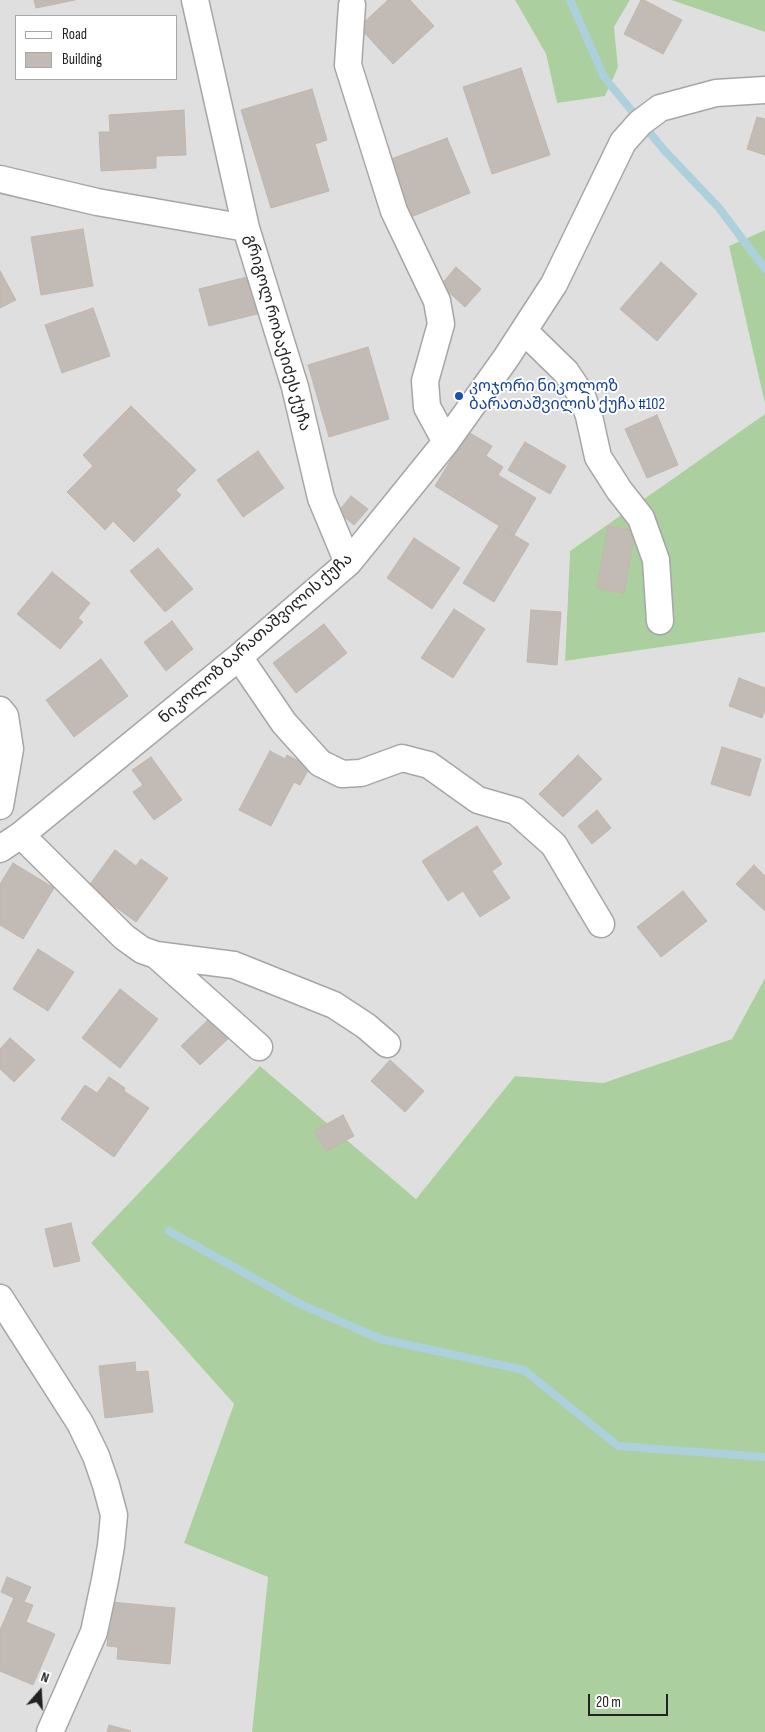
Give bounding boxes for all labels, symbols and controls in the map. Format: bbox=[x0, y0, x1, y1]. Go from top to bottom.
legend bbox=[15, 15, 178, 80]
text: Road bbox=[62, 25, 87, 44]
text: Building bbox=[62, 50, 102, 69]
street label: გრიგოლ რობაქიძეს ქუჩა bbox=[240, 232, 314, 434]
place label: კოჯორი ნიკოლოზ ბარათაშვილის ქუჩა #102 bbox=[469, 377, 665, 415]
marker: კოჯორი ნიკოლოზ ბარათაშვილის ქუჩა #102 bbox=[453, 390, 465, 402]
street label: ნიკოლოზ ბარათაშვილის ქუჩა bbox=[155, 550, 357, 728]
north arrow bbox=[15, 1667, 65, 1717]
text: N bbox=[39, 1668, 51, 1687]
scale bar bbox=[590, 1684, 670, 1716]
text: 20 m bbox=[596, 1693, 621, 1712]

